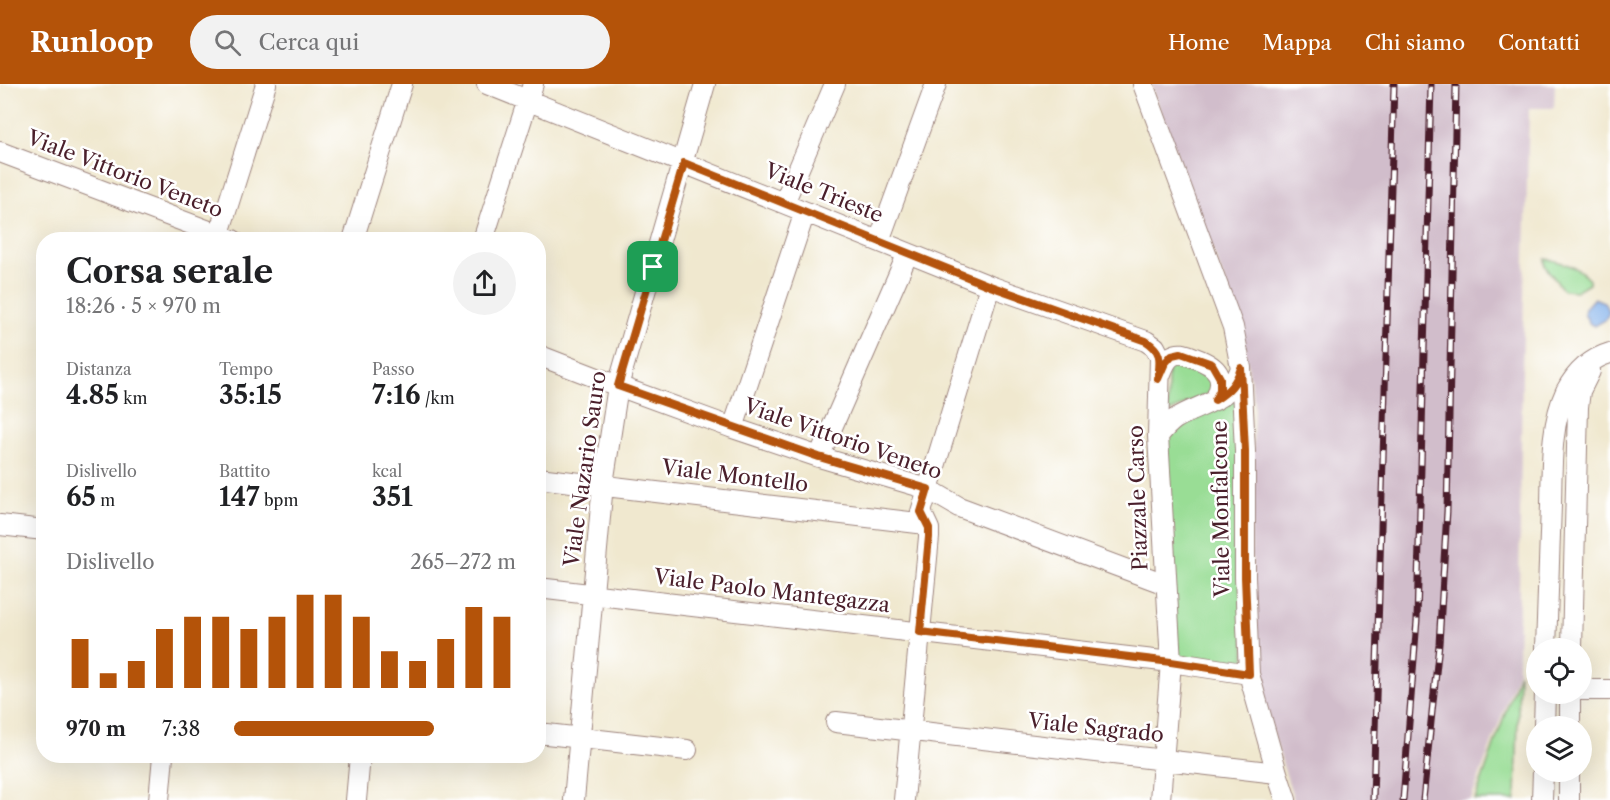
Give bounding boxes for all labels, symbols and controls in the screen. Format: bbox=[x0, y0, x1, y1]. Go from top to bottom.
search box bbox=[190, 15, 610, 69]
text: Runloop bbox=[30, 25, 154, 59]
icon: search bbox=[211, 26, 244, 59]
text: Cerca qui bbox=[259, 29, 359, 56]
text: Home bbox=[1168, 30, 1230, 55]
text: Mappa bbox=[1263, 30, 1332, 55]
text: Chi siamo bbox=[1365, 30, 1465, 55]
text: Contatti bbox=[1498, 30, 1580, 55]
street label: Viale Vittorio Veneto bbox=[23, 124, 227, 222]
street label: Viale Trieste bbox=[760, 157, 887, 228]
pin bbox=[627, 241, 678, 292]
icon: arrive bbox=[636, 250, 669, 283]
text: Corsa serale bbox=[66, 251, 273, 292]
button: share bbox=[453, 252, 516, 315]
text: 18:26 · 5 × 970 m bbox=[66, 294, 221, 318]
text: Distanza bbox=[66, 359, 132, 379]
text: Tempo bbox=[219, 359, 273, 379]
text: Passo bbox=[372, 359, 415, 379]
street label: Viale Nazario Sauro bbox=[558, 369, 611, 570]
text: 4.85 bbox=[66, 379, 119, 411]
text: 35:15 bbox=[219, 379, 282, 411]
text: 7:16 bbox=[372, 379, 421, 411]
text: km bbox=[119, 388, 147, 408]
text: /km bbox=[421, 388, 455, 408]
street label: Viale Vittorio Veneto bbox=[740, 393, 945, 484]
street label: Viale Monfalcone bbox=[1206, 421, 1235, 598]
street label: Piazzale Carso bbox=[1122, 425, 1153, 571]
street label: Viale Montello bbox=[659, 454, 810, 497]
text: Dislivello bbox=[66, 461, 137, 481]
text: Battito bbox=[219, 461, 270, 481]
text: kcal bbox=[372, 461, 402, 481]
text: 65 bbox=[66, 481, 96, 513]
text: 147 bbox=[219, 481, 260, 513]
text: 351 bbox=[372, 481, 413, 513]
text: m bbox=[96, 490, 115, 510]
text: bpm bbox=[260, 490, 298, 510]
text: Dislivello bbox=[66, 550, 154, 574]
text: 265–272 m bbox=[410, 550, 516, 574]
street label: Viale Paolo Mantegazza bbox=[652, 563, 892, 618]
map controls bbox=[1526, 638, 1592, 782]
button: locate bbox=[1526, 638, 1592, 704]
street label: Viale Sagrado bbox=[1026, 708, 1165, 747]
button: layers bbox=[1526, 716, 1592, 782]
text: 970 m bbox=[66, 717, 126, 741]
text: 7:38 bbox=[162, 717, 200, 741]

